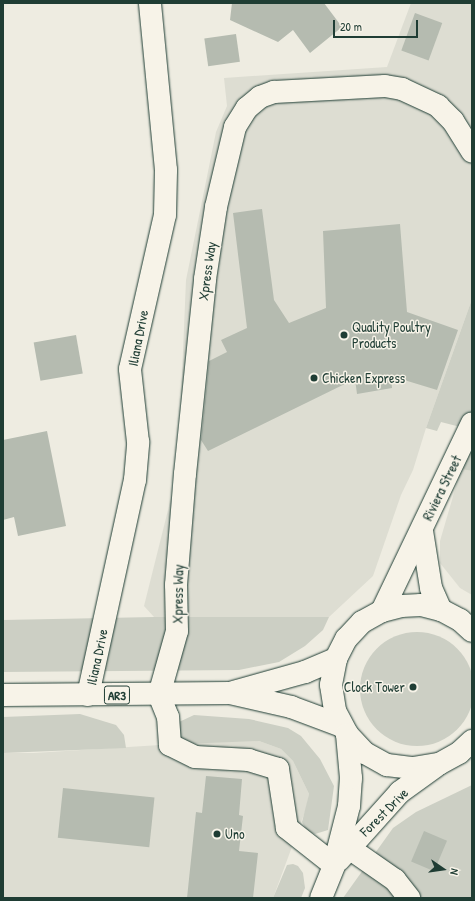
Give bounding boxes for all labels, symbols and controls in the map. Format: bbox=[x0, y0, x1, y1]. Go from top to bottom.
scale bar bbox=[335, 12, 420, 38]
text: 20 m bbox=[340, 18, 362, 35]
street label: Xpress Way bbox=[195, 240, 219, 302]
street label: Iliana Drive bbox=[124, 308, 152, 368]
place label: Quality Poultry Products bbox=[352, 319, 431, 352]
marker: Quality Poultry Products bbox=[339, 330, 349, 340]
place label: Chicken Express bbox=[322, 370, 405, 386]
marker: Chicken Express bbox=[309, 373, 319, 383]
street label: Riviera Street bbox=[419, 453, 465, 523]
street label: Xpress Way bbox=[169, 564, 187, 624]
street label: Iliana Drive bbox=[83, 627, 111, 687]
place label: Clock Tower bbox=[344, 679, 405, 695]
marker: Clock Tower bbox=[408, 682, 418, 692]
road number: AR3 bbox=[103, 684, 131, 706]
street label: Forest Drive bbox=[356, 784, 412, 840]
place label: Uno bbox=[225, 826, 245, 842]
marker: Uno bbox=[212, 829, 222, 839]
north arrow bbox=[423, 849, 463, 889]
text: N bbox=[447, 867, 462, 876]

